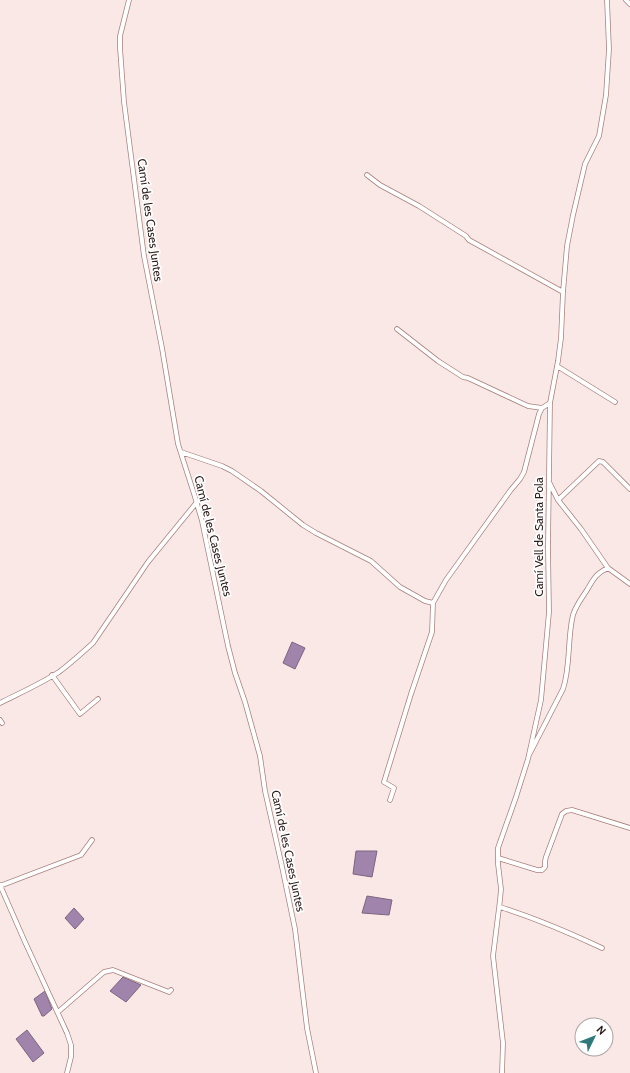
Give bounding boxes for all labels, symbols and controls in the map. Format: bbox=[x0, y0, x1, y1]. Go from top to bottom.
street label: Camí de les Cases Juntes bbox=[134, 158, 167, 282]
street label: Camí de les Cases Juntes bbox=[191, 474, 236, 598]
street label: Camí Vell de Santa Pola bbox=[531, 477, 546, 597]
street label: Camí de les Cases Juntes bbox=[268, 789, 309, 913]
north arrow bbox=[574, 1017, 614, 1057]
text: N bbox=[594, 1023, 609, 1038]

